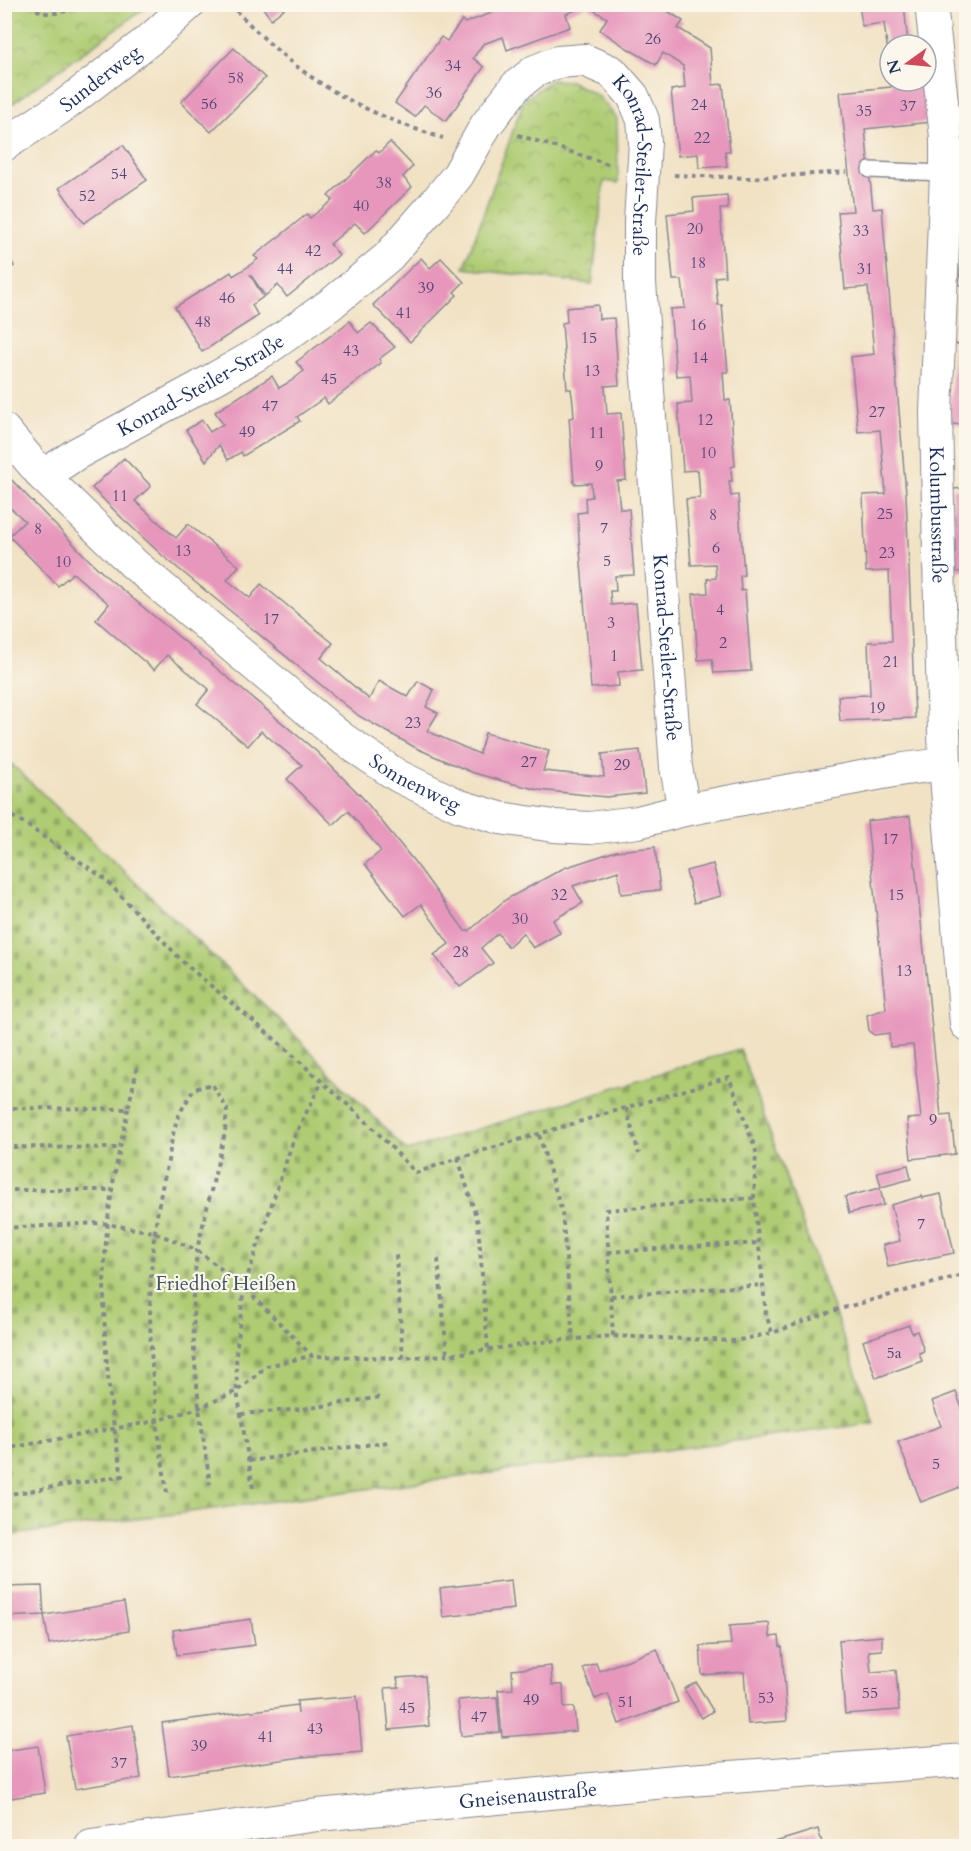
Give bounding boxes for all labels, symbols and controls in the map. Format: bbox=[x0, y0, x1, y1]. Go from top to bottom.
house number: 26 bbox=[645, 28, 661, 50]
north arrow bbox=[878, 33, 938, 93]
street label: Sunderweg bbox=[54, 38, 147, 118]
house number: 34 bbox=[445, 55, 461, 77]
text: N bbox=[882, 57, 907, 76]
house number: 58 bbox=[228, 67, 244, 89]
street label: Konrad-Steiler-Straße bbox=[606, 69, 658, 256]
house number: 36 bbox=[426, 82, 442, 104]
house number: 56 bbox=[201, 93, 217, 115]
house number: 24 bbox=[691, 94, 707, 116]
house number: 37 bbox=[900, 95, 916, 117]
house number: 35 bbox=[856, 100, 872, 122]
house number: 22 bbox=[694, 127, 710, 149]
house number: 54 bbox=[111, 163, 127, 185]
house number: 38 bbox=[376, 172, 392, 194]
house number: 52 bbox=[79, 185, 95, 207]
house number: 40 bbox=[353, 195, 369, 217]
house number: 20 bbox=[687, 218, 703, 240]
house number: 33 bbox=[853, 220, 869, 242]
house number: 42 bbox=[305, 240, 321, 262]
house number: 18 bbox=[690, 252, 706, 274]
house number: 44 bbox=[277, 258, 293, 280]
house number: 31 bbox=[857, 258, 873, 280]
house number: 39 bbox=[418, 277, 434, 299]
house number: 46 bbox=[219, 287, 235, 309]
house number: 41 bbox=[396, 302, 412, 324]
house number: 48 bbox=[195, 311, 211, 333]
house number: 16 bbox=[690, 314, 706, 336]
house number: 15 bbox=[581, 327, 597, 349]
street label: Konrad-Steiler-Straße bbox=[113, 328, 290, 443]
house number: 43 bbox=[343, 340, 359, 362]
house number: 14 bbox=[692, 347, 708, 369]
house number: 13 bbox=[584, 360, 600, 382]
house number: 45 bbox=[321, 368, 337, 390]
house number: 47 bbox=[262, 395, 278, 417]
house number: 27 bbox=[869, 401, 885, 423]
house number: 12 bbox=[697, 409, 713, 431]
house number: 49 bbox=[239, 421, 255, 443]
house number: 11 bbox=[589, 422, 605, 444]
house number: 10 bbox=[700, 442, 716, 464]
street label: Kolumbusstraße bbox=[923, 446, 953, 584]
house number: 9 bbox=[595, 455, 603, 477]
house number: 11 bbox=[112, 485, 128, 507]
house number: 25 bbox=[877, 503, 893, 525]
house number: 8 bbox=[709, 504, 717, 526]
house number: 7 bbox=[600, 517, 608, 539]
house number: 8 bbox=[34, 518, 42, 540]
house number: 6 bbox=[712, 537, 720, 559]
house number: 13 bbox=[175, 540, 191, 562]
house number: 23 bbox=[879, 542, 895, 564]
house number: 5 bbox=[603, 550, 611, 572]
house number: 10 bbox=[55, 551, 71, 573]
street label: Konrad-Steiler-Straße bbox=[646, 553, 687, 742]
house number: 4 bbox=[716, 599, 724, 621]
house number: 17 bbox=[263, 608, 279, 630]
house number: 3 bbox=[607, 612, 615, 634]
house number: 2 bbox=[719, 632, 727, 654]
house number: 1 bbox=[610, 645, 618, 667]
house number: 21 bbox=[883, 651, 899, 673]
house number: 19 bbox=[869, 697, 885, 719]
house number: 23 bbox=[405, 712, 421, 734]
street label: Sonnenweg bbox=[364, 747, 466, 819]
house number: 27 bbox=[521, 751, 537, 773]
house number: 29 bbox=[614, 754, 630, 776]
house number: 17 bbox=[882, 828, 898, 850]
house number: 32 bbox=[551, 884, 567, 906]
house number: 15 bbox=[888, 884, 904, 906]
house number: 30 bbox=[512, 908, 528, 930]
house number: 28 bbox=[453, 941, 469, 963]
house number: 13 bbox=[896, 960, 912, 982]
house number: 9 bbox=[929, 1109, 937, 1131]
house number: 7 bbox=[917, 1213, 925, 1235]
park label: Friedhof Heißen bbox=[155, 1270, 297, 1297]
house number: 5a bbox=[886, 1342, 902, 1364]
house number: 5 bbox=[932, 1453, 940, 1475]
house number: 55 bbox=[862, 1682, 878, 1704]
house number: 53 bbox=[758, 1687, 774, 1709]
house number: 49 bbox=[523, 1689, 539, 1711]
house number: 51 bbox=[618, 1691, 634, 1713]
house number: 45 bbox=[399, 1697, 415, 1719]
house number: 47 bbox=[471, 1706, 487, 1728]
house number: 43 bbox=[307, 1718, 323, 1740]
house number: 41 bbox=[258, 1726, 274, 1748]
house number: 39 bbox=[191, 1735, 207, 1757]
house number: 37 bbox=[111, 1752, 127, 1774]
street label: Gneisenaustraße bbox=[458, 1776, 598, 1816]

